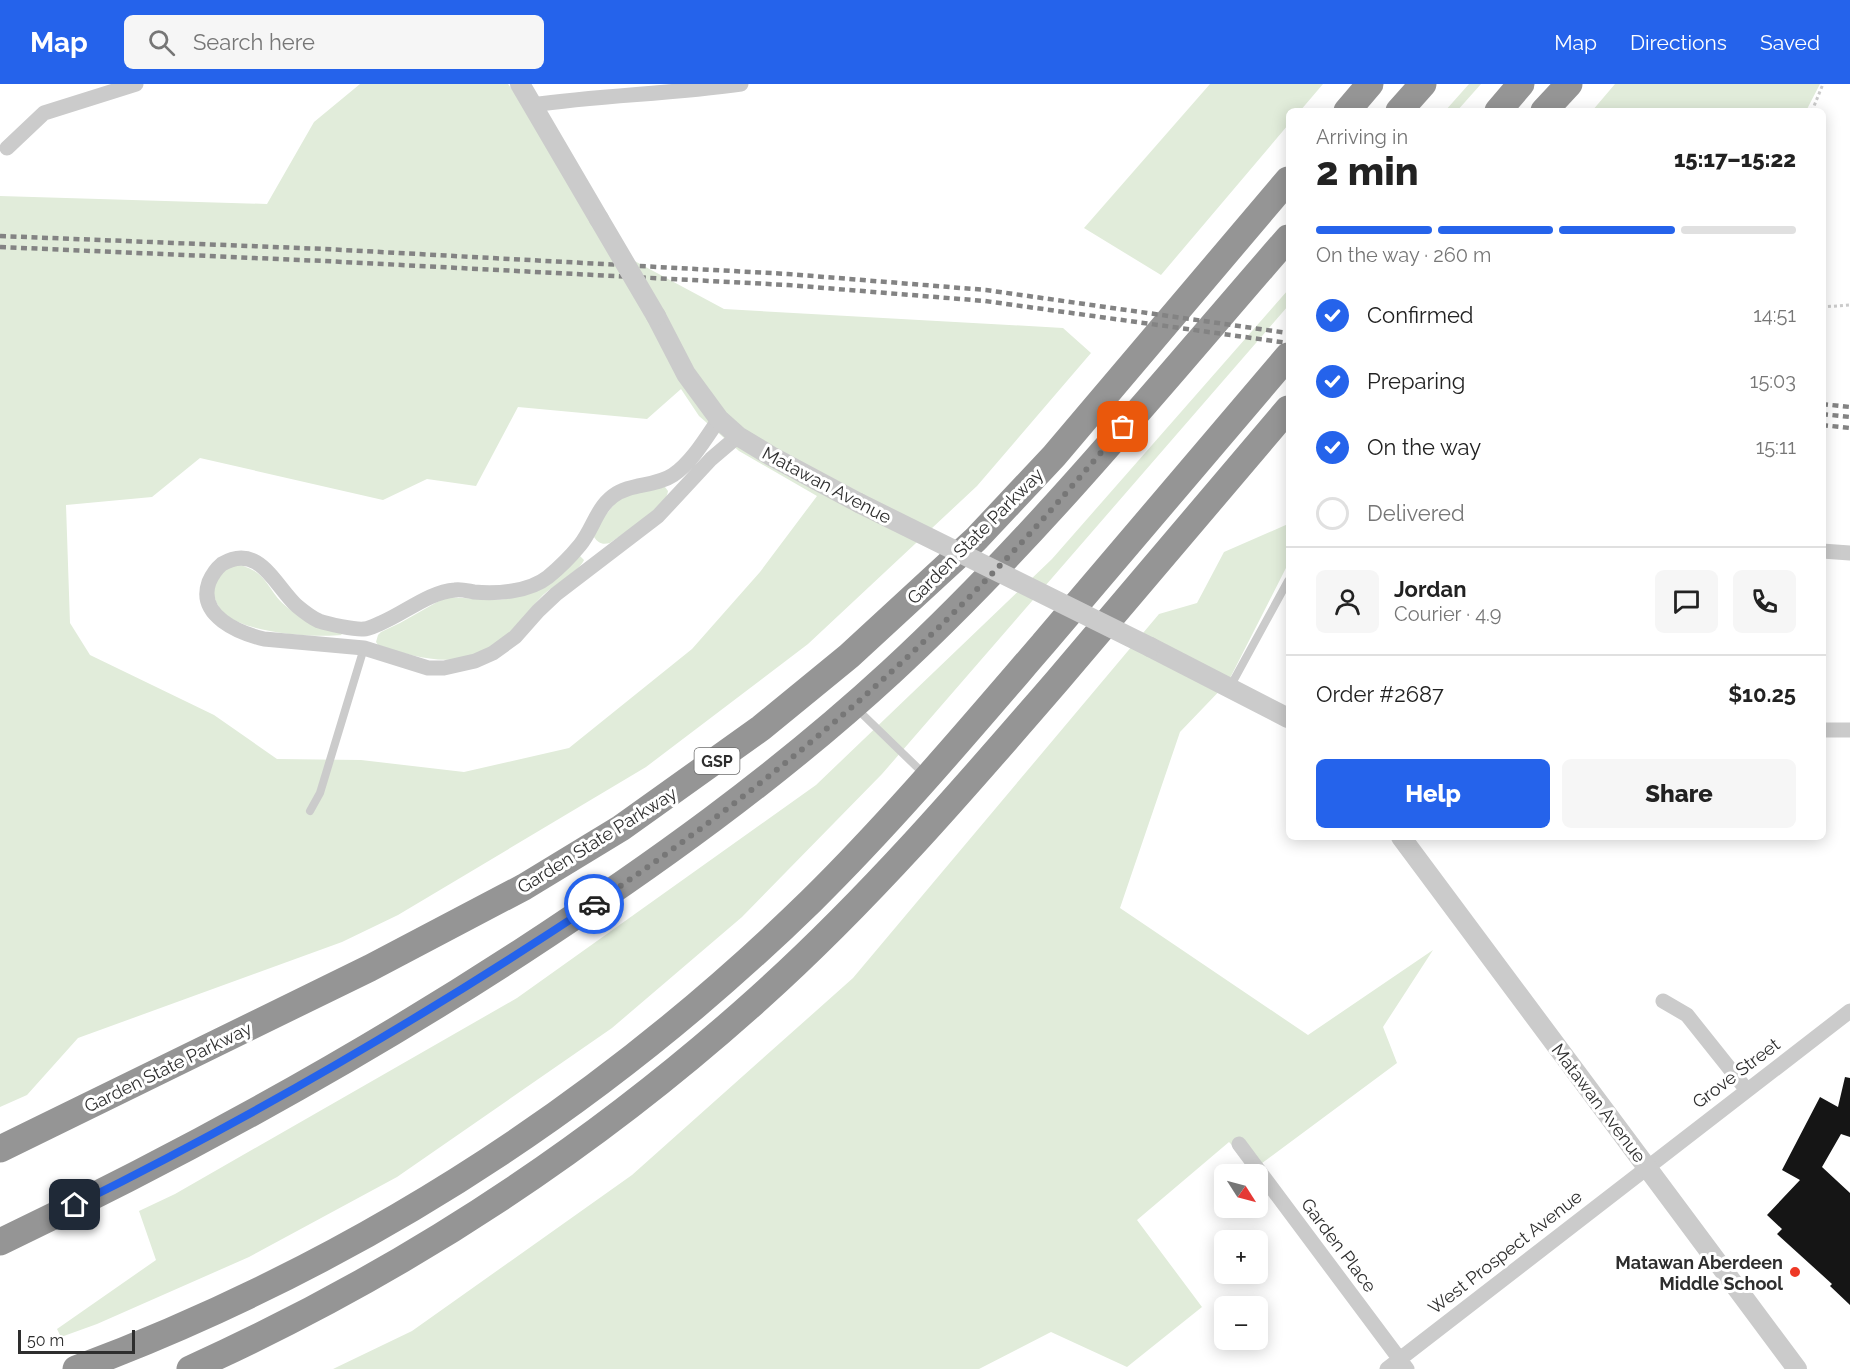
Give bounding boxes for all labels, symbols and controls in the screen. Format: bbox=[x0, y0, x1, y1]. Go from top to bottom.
search box bbox=[124, 15, 544, 69]
text: Map bbox=[30, 26, 88, 59]
icon: search bbox=[145, 26, 178, 59]
text: Search here bbox=[193, 29, 315, 55]
text: Map bbox=[1554, 30, 1597, 55]
text: Directions bbox=[1630, 30, 1727, 55]
text: Saved bbox=[1760, 30, 1820, 55]
text: Arriving in bbox=[1316, 125, 1408, 149]
text: 15:17–15:22 bbox=[1674, 146, 1796, 172]
text: 2 min bbox=[1316, 148, 1419, 194]
text: On the way · 260 m bbox=[1316, 243, 1491, 267]
icon: check bbox=[1316, 299, 1349, 332]
text: Confirmed bbox=[1367, 302, 1474, 328]
text: 14:51 bbox=[1753, 303, 1796, 327]
icon: check bbox=[1316, 365, 1349, 398]
text: Preparing bbox=[1367, 368, 1465, 394]
text: 15:03 bbox=[1750, 369, 1796, 393]
pin bbox=[1097, 401, 1148, 452]
icon: bag bbox=[1106, 410, 1139, 443]
icon: check bbox=[1316, 431, 1349, 464]
text: On the way bbox=[1367, 434, 1481, 460]
text: 15:11 bbox=[1756, 435, 1796, 459]
street label: Matawan Avenue bbox=[759, 442, 895, 528]
street label: Garden State Parkway bbox=[903, 463, 1048, 608]
text: Delivered bbox=[1367, 500, 1465, 526]
button: person bbox=[1316, 570, 1379, 633]
button: chat bbox=[1655, 570, 1718, 633]
button: phone bbox=[1733, 570, 1796, 633]
text: Jordan bbox=[1394, 576, 1466, 602]
text: Courier · 4.9 bbox=[1394, 602, 1502, 626]
text: Order #2687 bbox=[1316, 681, 1444, 707]
text: $10.25 bbox=[1728, 681, 1796, 707]
road number: GSP bbox=[694, 748, 740, 774]
button: Help bbox=[1316, 759, 1550, 828]
button: Share bbox=[1562, 759, 1796, 828]
street label: Garden State Parkway bbox=[514, 782, 681, 898]
courier bbox=[564, 874, 624, 934]
icon: car bbox=[578, 888, 611, 921]
street label: Garden State Parkway bbox=[81, 1017, 255, 1117]
street label: Grove Street bbox=[1688, 1033, 1784, 1113]
street label: Matawan Avenue bbox=[1548, 1040, 1651, 1167]
north arrow bbox=[1214, 1164, 1268, 1218]
map controls bbox=[1214, 1164, 1268, 1350]
pin bbox=[49, 1179, 100, 1230]
street label: West Prospect Avenue bbox=[1424, 1185, 1586, 1318]
icon: home bbox=[58, 1188, 91, 1221]
street label: Garden Place bbox=[1297, 1194, 1381, 1296]
button: + bbox=[1214, 1230, 1268, 1284]
place label: Matawan Aberdeen Middle School bbox=[1615, 1252, 1783, 1294]
marker: Matawan Aberdeen Middle School bbox=[1788, 1265, 1802, 1279]
button: − bbox=[1214, 1296, 1268, 1350]
scale bar bbox=[18, 1327, 135, 1354]
text: 50 m bbox=[27, 1331, 64, 1350]

